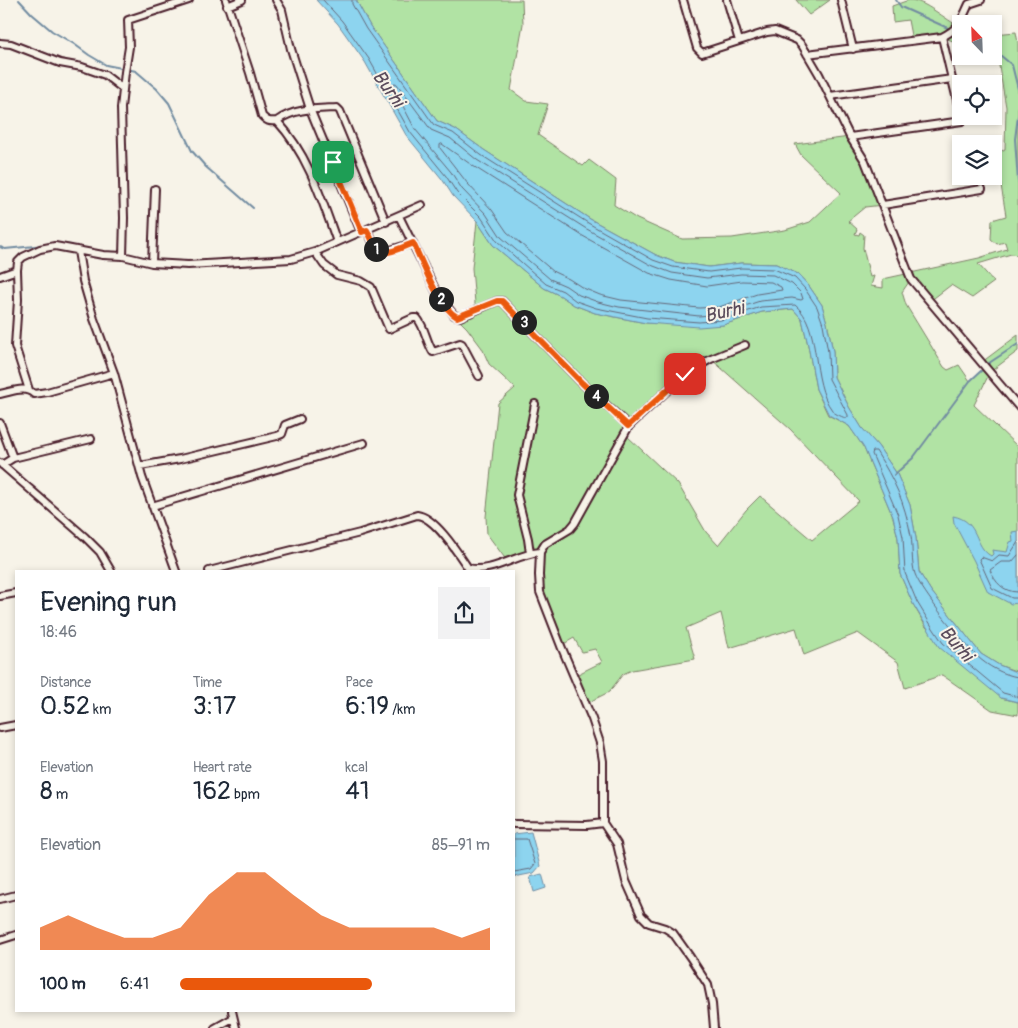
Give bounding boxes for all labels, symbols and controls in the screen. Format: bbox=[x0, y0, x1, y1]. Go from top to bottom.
north arrow bbox=[952, 15, 1002, 65]
map controls bbox=[952, 15, 1002, 185]
water label: Burhi bbox=[367, 66, 411, 114]
button: locate bbox=[952, 75, 1002, 125]
button: layers bbox=[952, 135, 1002, 185]
pin bbox=[312, 141, 354, 183]
icon: arrive bbox=[319, 148, 347, 176]
pin: 1 bbox=[364, 236, 388, 262]
text: 1 bbox=[374, 241, 379, 258]
pin: 2 bbox=[428, 286, 454, 312]
text: 2 bbox=[438, 291, 445, 308]
water label: Burhi bbox=[702, 295, 749, 328]
pin: 3 bbox=[512, 310, 536, 334]
text: 3 bbox=[521, 314, 528, 331]
pin bbox=[664, 353, 706, 395]
icon: check bbox=[671, 360, 699, 388]
pin: 4 bbox=[584, 384, 608, 408]
text: 4 bbox=[592, 388, 601, 405]
text: Evening run bbox=[40, 585, 177, 620]
button: share bbox=[438, 587, 490, 639]
water label: Burhi bbox=[934, 621, 980, 668]
text: 18:46 bbox=[40, 622, 77, 642]
text: Distance bbox=[40, 674, 91, 691]
text: Time bbox=[193, 674, 222, 691]
text: Pace bbox=[345, 674, 373, 691]
text: 0.52 bbox=[40, 691, 90, 722]
text: 3:17 bbox=[193, 691, 236, 722]
text: 6:19 bbox=[345, 691, 389, 722]
text: km bbox=[90, 701, 111, 718]
text: /km bbox=[389, 701, 416, 718]
text: Elevation bbox=[40, 759, 93, 776]
text: Heart rate bbox=[193, 759, 252, 776]
text: kcal bbox=[345, 759, 368, 776]
text: 8 bbox=[40, 776, 53, 807]
text: 162 bbox=[193, 776, 231, 807]
text: 41 bbox=[345, 776, 370, 807]
text: m bbox=[53, 786, 68, 803]
text: bpm bbox=[231, 786, 260, 803]
text: Elevation bbox=[40, 835, 101, 855]
text: 85–91 m bbox=[432, 835, 490, 855]
text: 100 m bbox=[40, 974, 86, 994]
text: 6:41 bbox=[120, 974, 149, 994]

